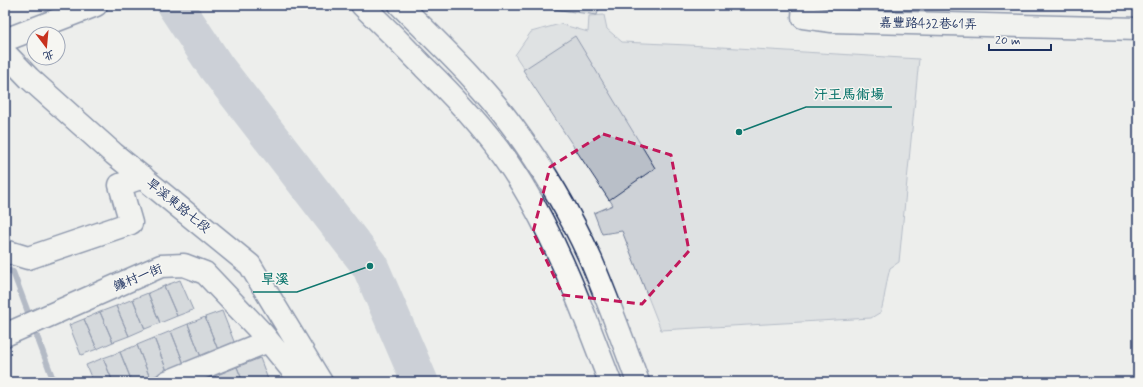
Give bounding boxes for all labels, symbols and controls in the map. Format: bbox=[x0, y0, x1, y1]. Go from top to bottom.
street label: 嘉豐路432巷61弄 bbox=[879, 15, 977, 33]
north arrow bbox=[26, 26, 66, 66]
scale bar bbox=[989, 26, 1051, 52]
text: 20 m bbox=[995, 33, 1021, 49]
text: 北 bbox=[41, 46, 56, 63]
callout: 汗王馬術場 bbox=[806, 81, 892, 107]
text: 汗王馬術場 bbox=[814, 86, 884, 104]
street label: 旱溪東路七段 bbox=[142, 175, 214, 237]
street label: 鐮村一街 bbox=[111, 260, 165, 296]
callout: 旱溪 bbox=[253, 266, 297, 292]
text: 旱溪 bbox=[261, 271, 289, 289]

